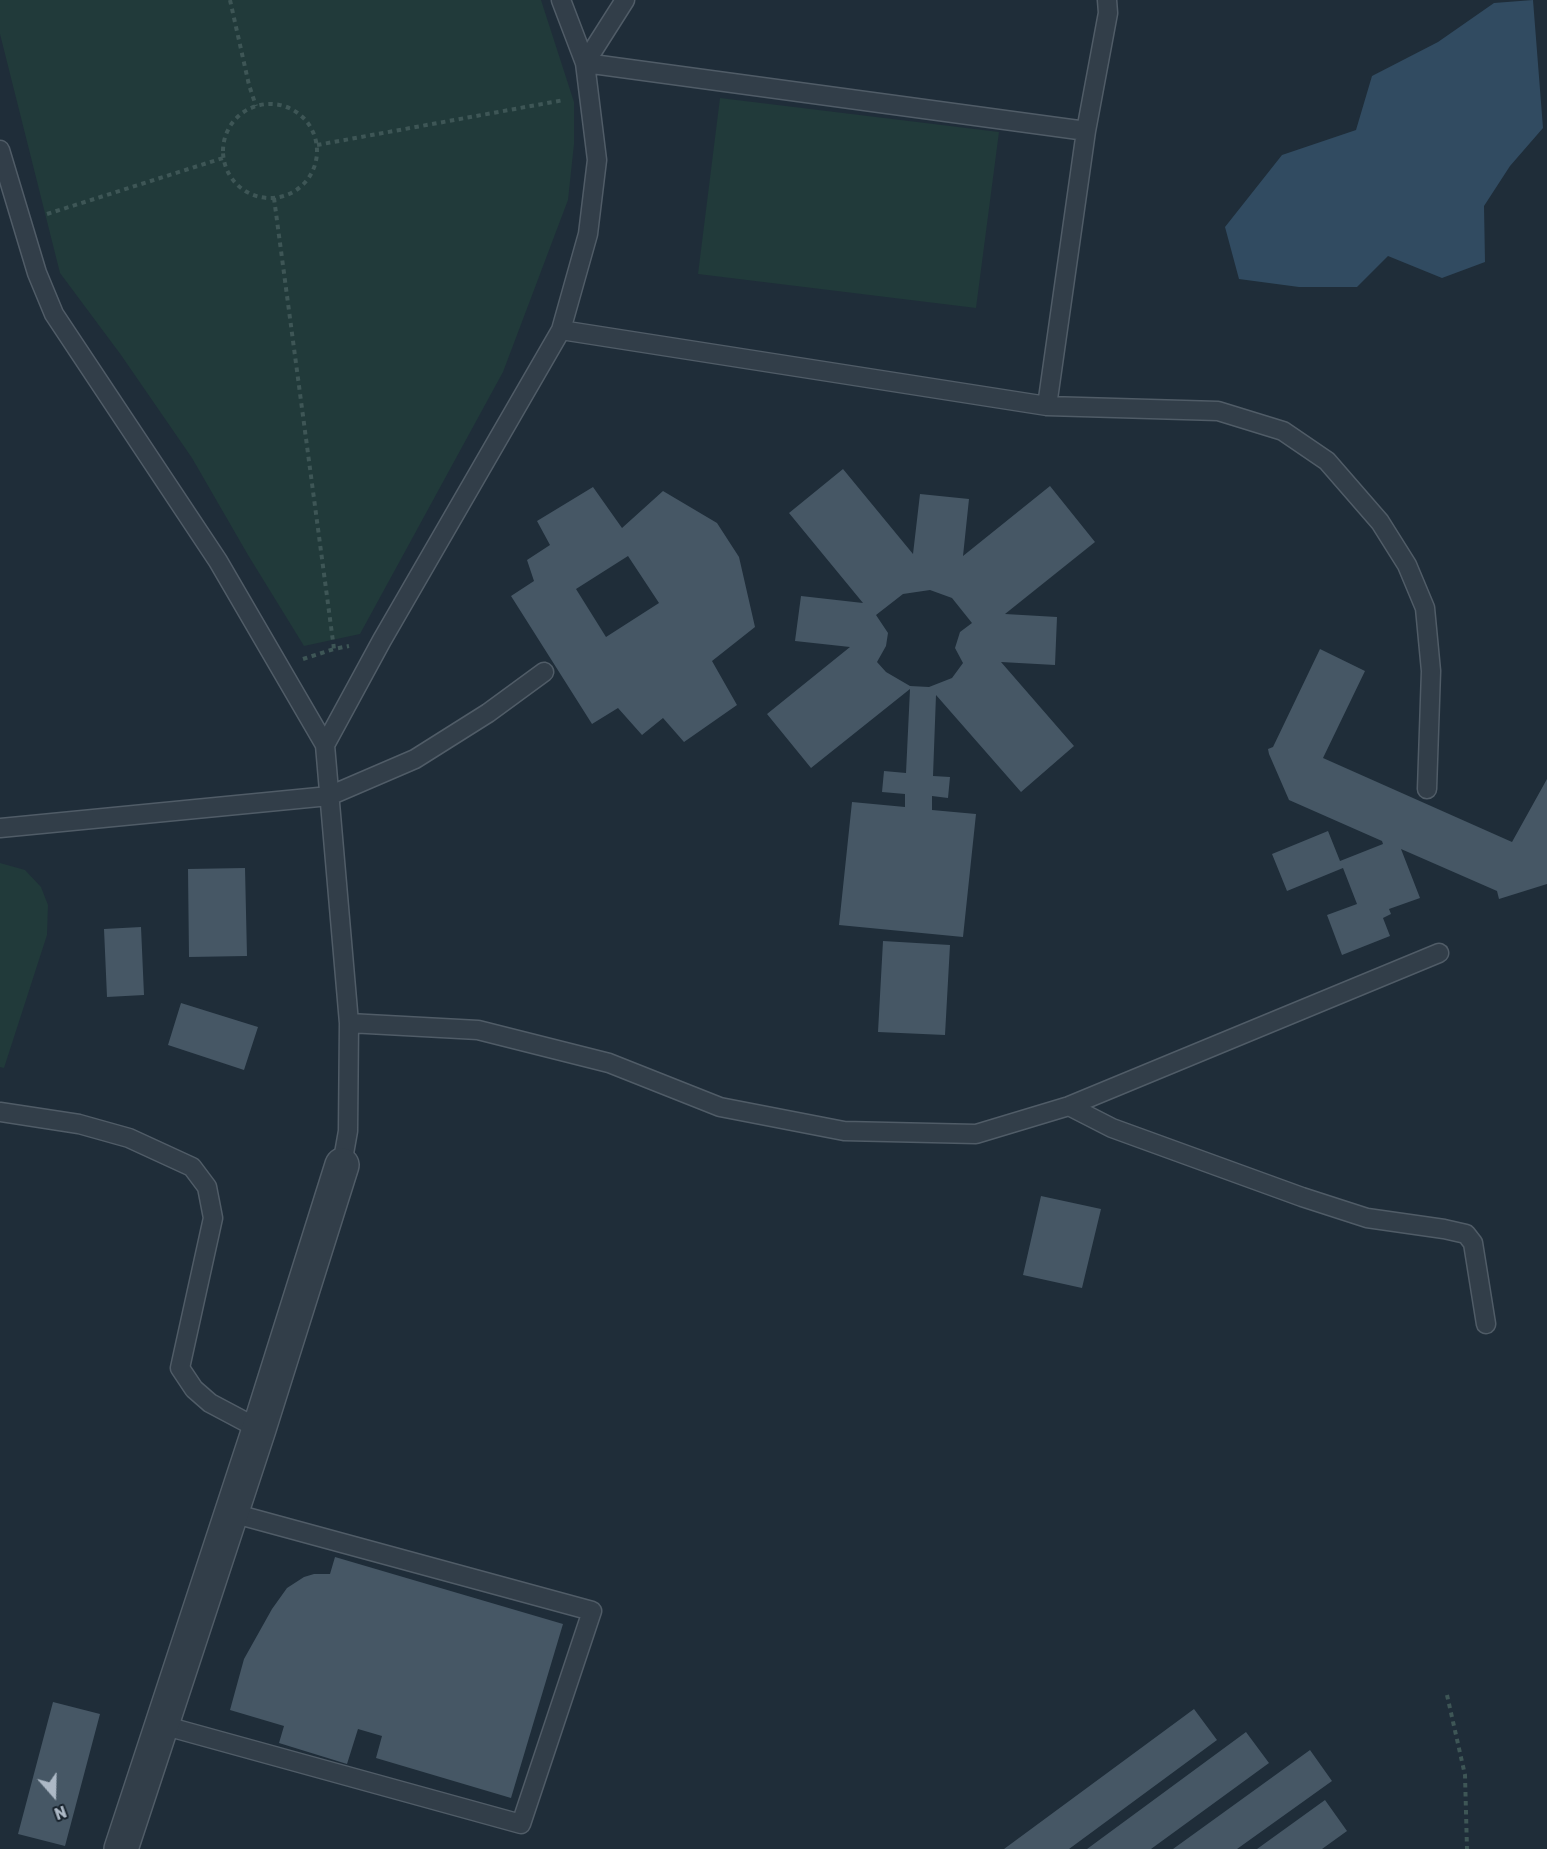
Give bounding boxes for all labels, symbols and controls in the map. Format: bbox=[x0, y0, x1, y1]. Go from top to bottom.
north arrow bbox=[24, 1765, 84, 1825]
text: N bbox=[52, 1801, 69, 1823]

